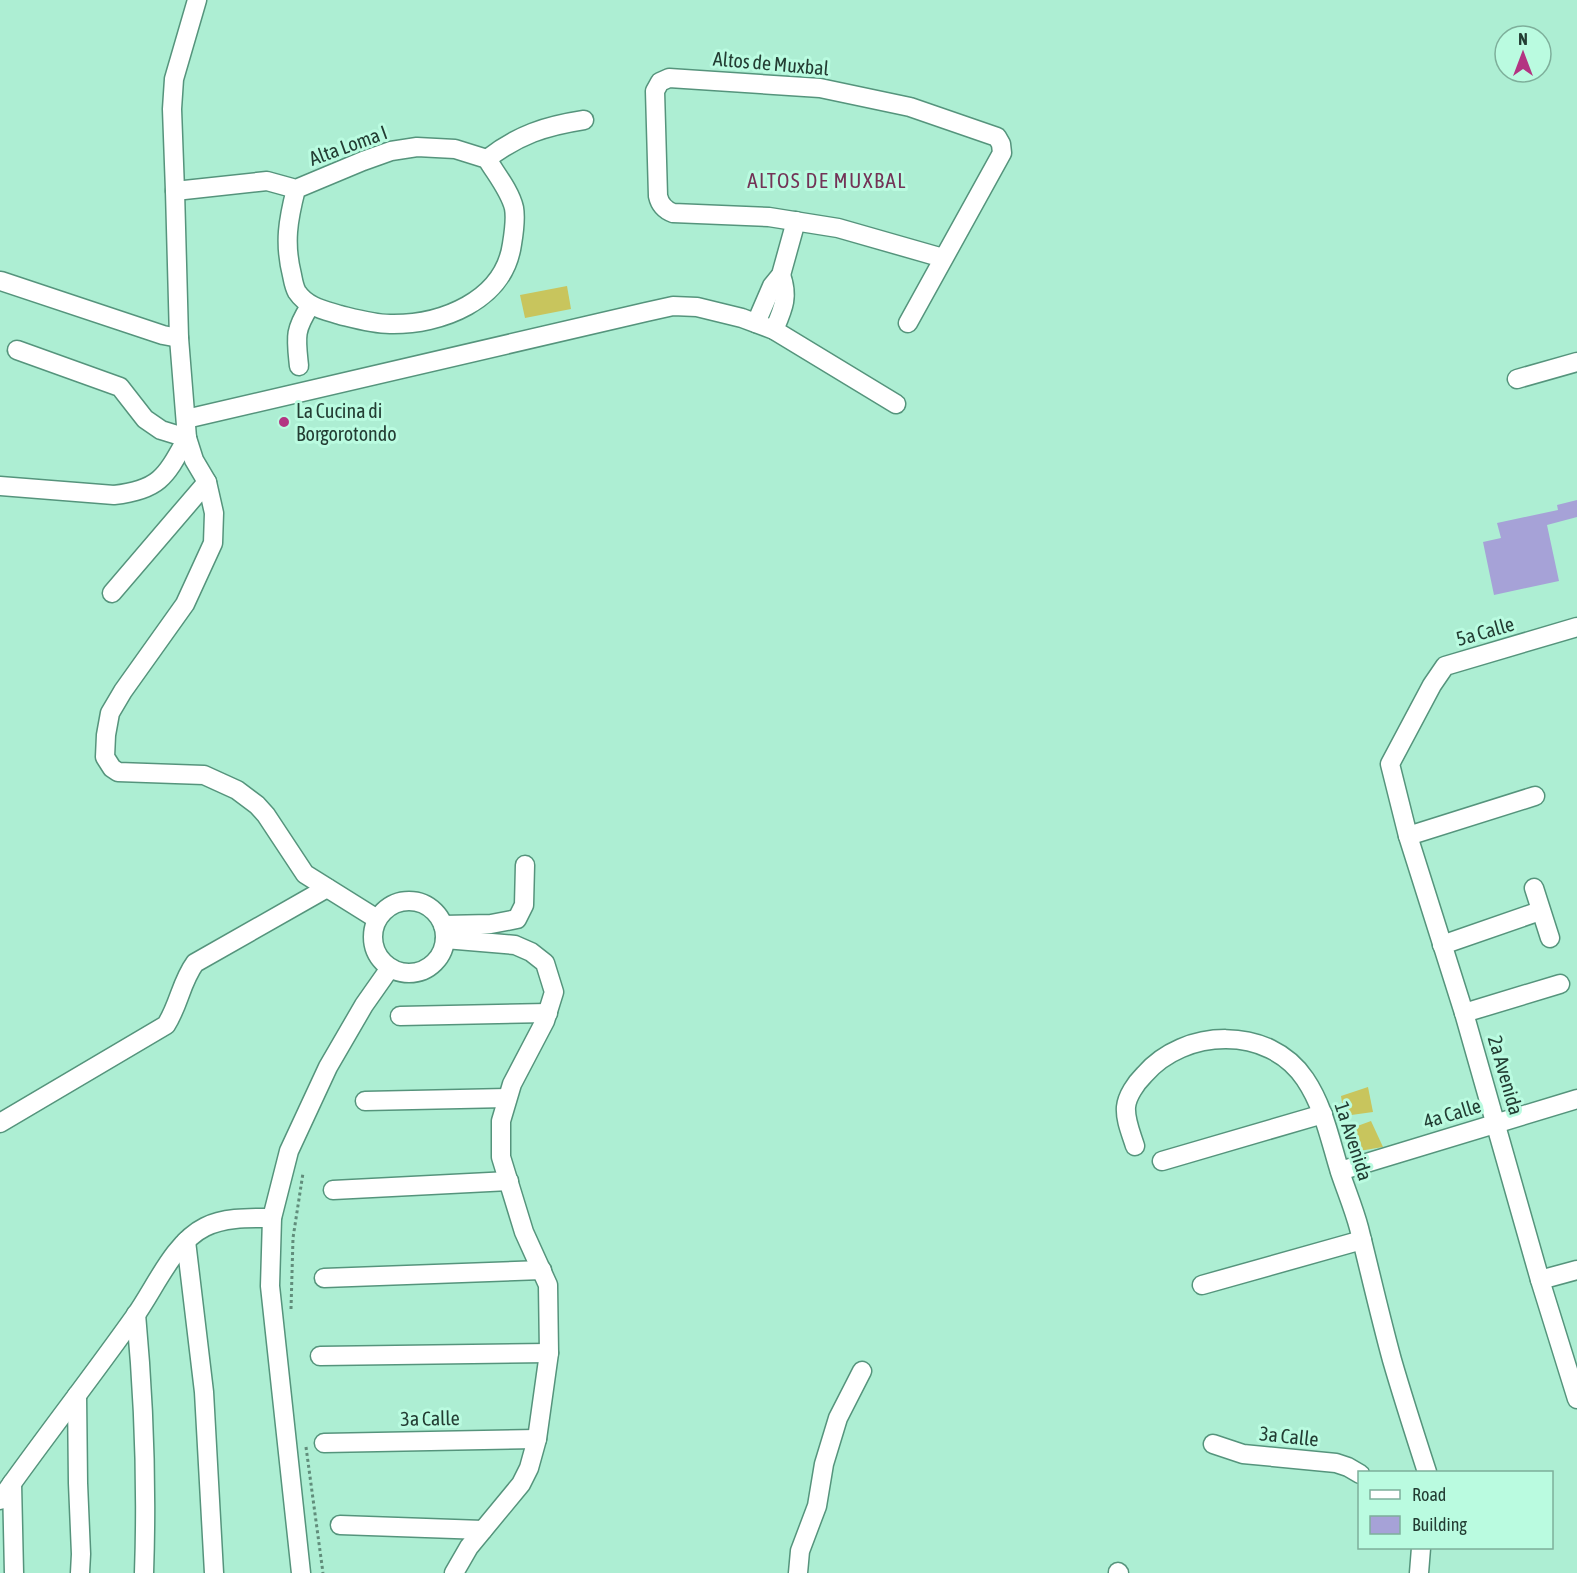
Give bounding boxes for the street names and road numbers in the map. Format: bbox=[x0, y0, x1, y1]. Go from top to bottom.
street label: Altos de Muxbal bbox=[712, 46, 831, 80]
street label: Alta Loma I bbox=[306, 120, 390, 170]
street label: 5a Calle bbox=[1453, 612, 1517, 650]
street label: 2a Avenida bbox=[1484, 1033, 1528, 1117]
street label: 4a Calle bbox=[1420, 1093, 1484, 1133]
street label: 1a Avenida bbox=[1330, 1099, 1378, 1183]
street label: 3a Calle bbox=[400, 1406, 460, 1430]
street label: 3a Calle bbox=[1258, 1421, 1320, 1451]

